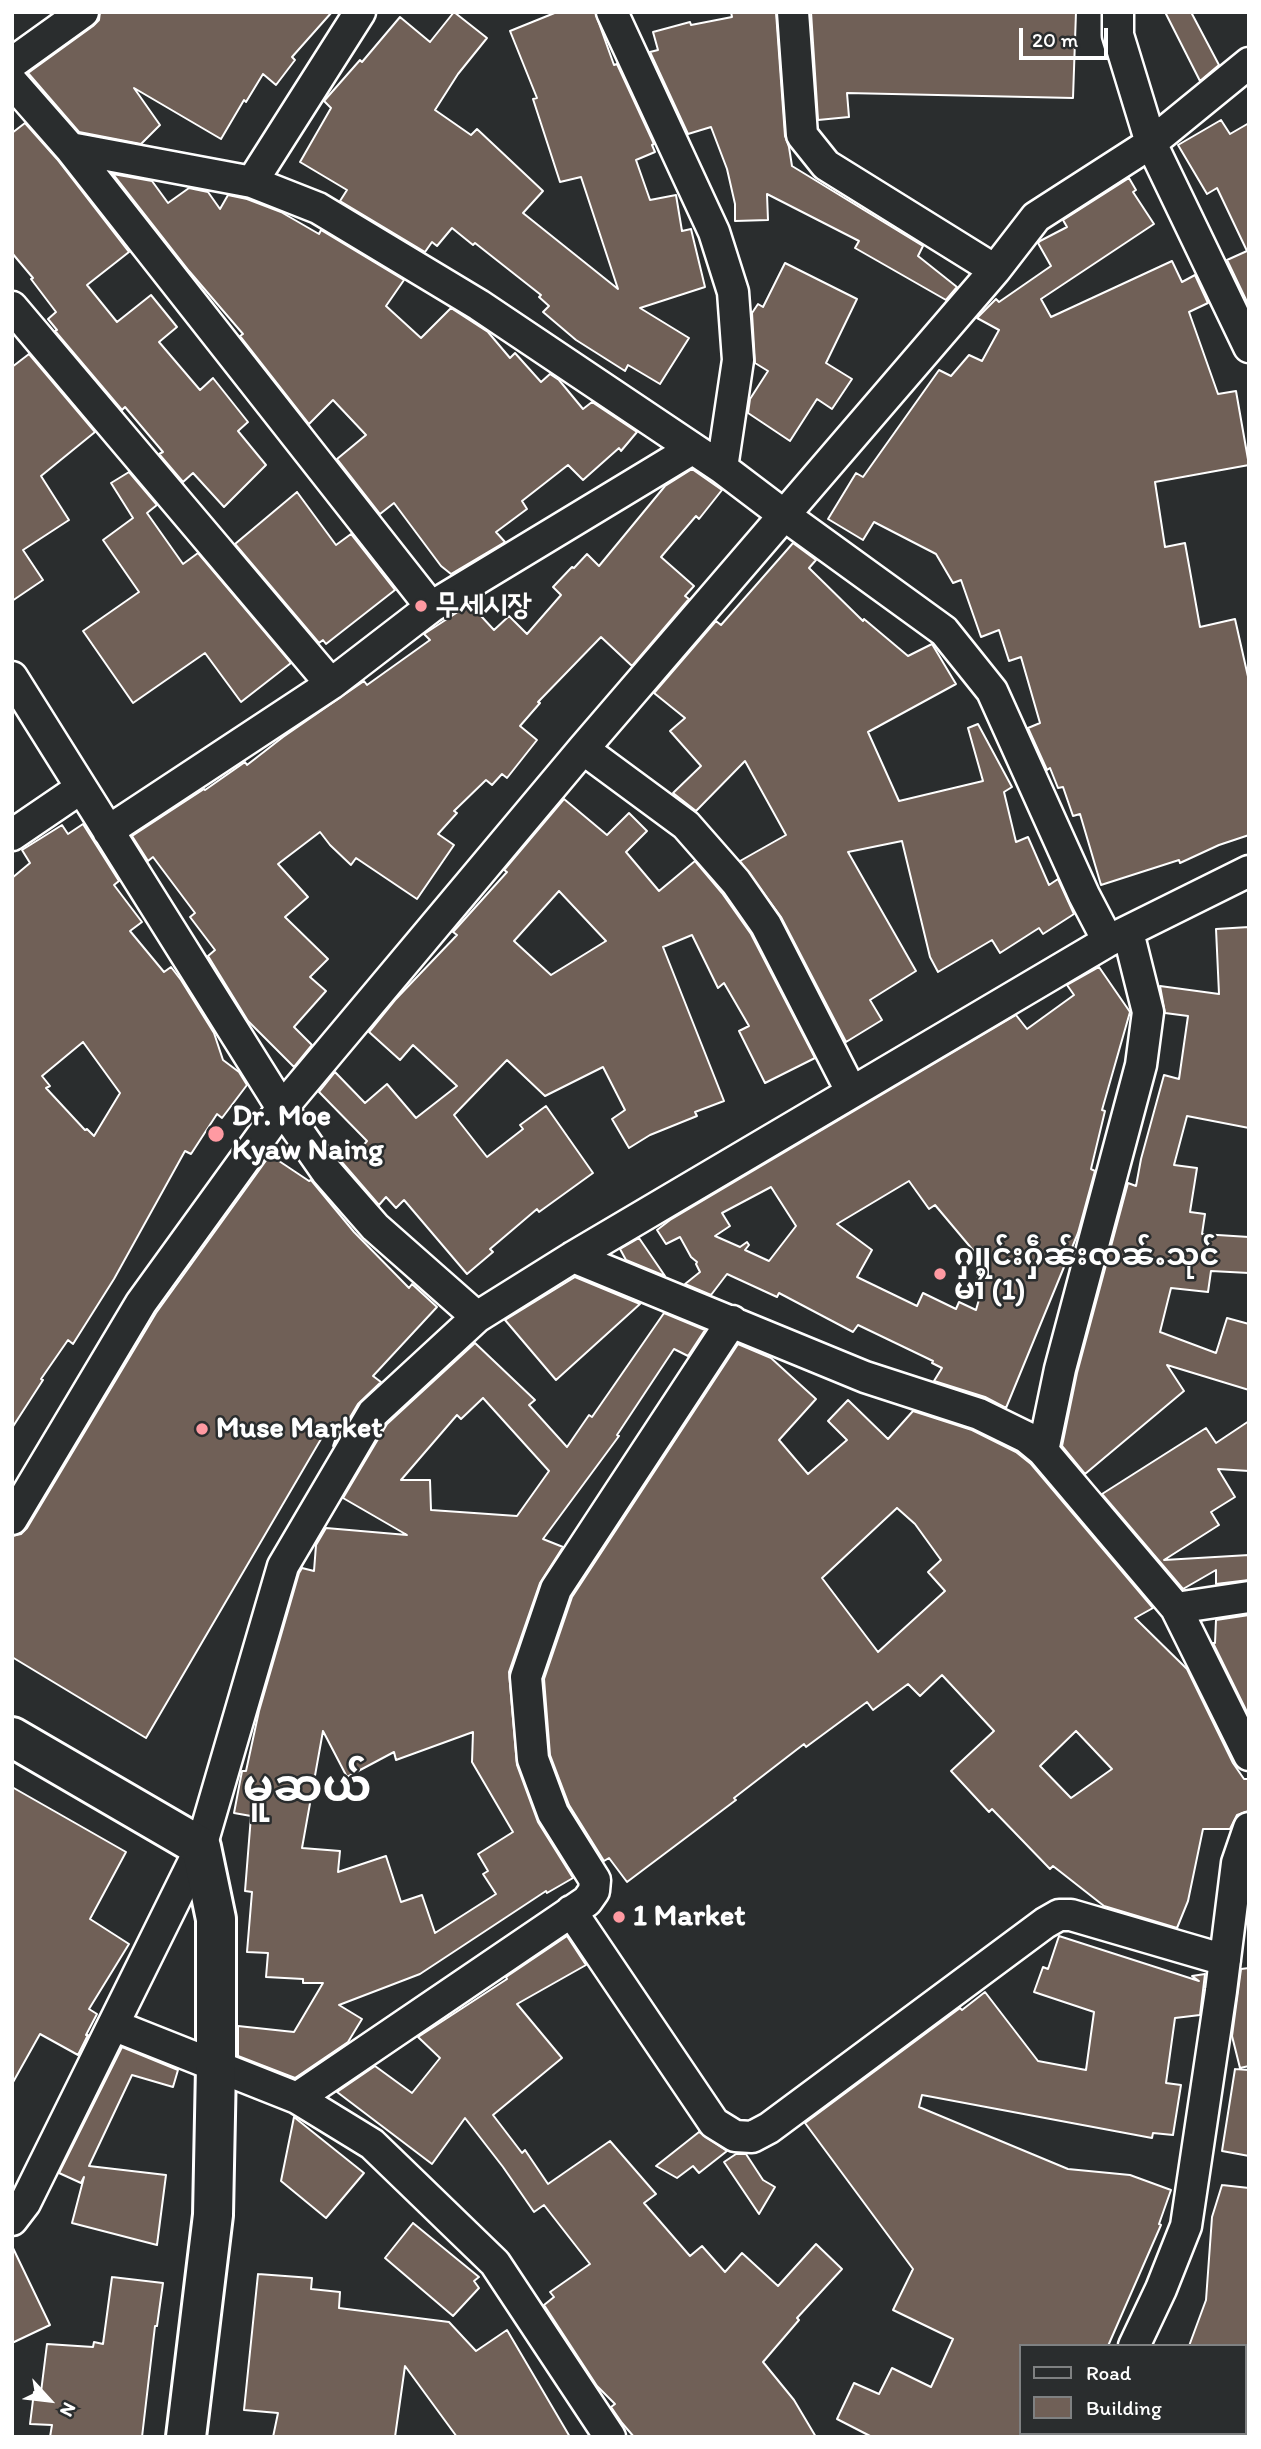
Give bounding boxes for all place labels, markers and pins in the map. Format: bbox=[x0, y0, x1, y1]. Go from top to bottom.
place label: 무세시장 bbox=[435, 588, 532, 624]
marker: 무세시장 bbox=[413, 598, 429, 614]
place label: Dr. Moe Kyaw Naing bbox=[232, 1099, 383, 1170]
marker: Dr. Moe Kyaw Naing bbox=[206, 1124, 226, 1144]
place label: ႁူင်းႁဵၼ်းၸၼ်ႉသုင် မၢႆ (1) bbox=[954, 1239, 1219, 1310]
marker: ႁူင်းႁဵၼ်းၸၼ်ႉသုင် မၢႆ (1) bbox=[932, 1266, 948, 1282]
place label: Muse Market bbox=[216, 1411, 382, 1447]
marker: Muse Market bbox=[194, 1421, 210, 1437]
place label: 1 Market bbox=[633, 1899, 746, 1935]
marker: 1 Market bbox=[611, 1909, 627, 1925]

